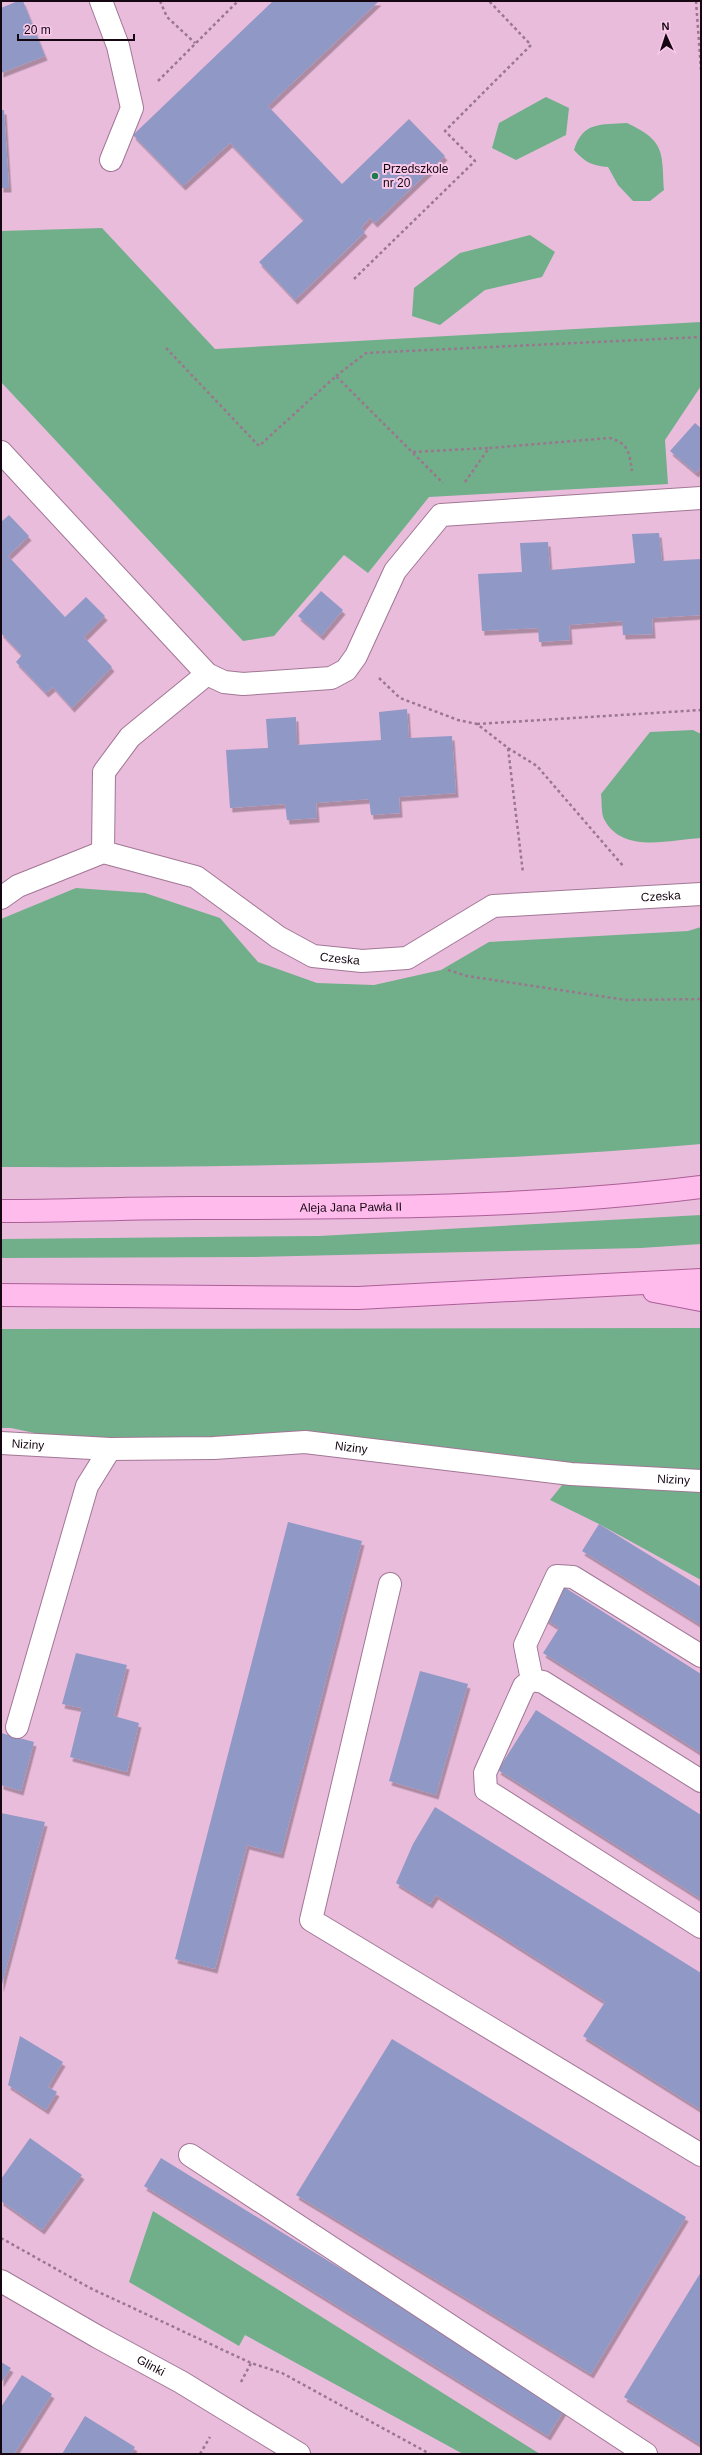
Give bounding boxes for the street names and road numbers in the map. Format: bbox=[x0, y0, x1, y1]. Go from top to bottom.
street label: Czeska bbox=[640, 888, 681, 904]
street label: Czeska bbox=[319, 950, 361, 968]
street label: Aleja Jana Pawła II bbox=[300, 1200, 402, 1215]
street label: Niziny bbox=[11, 1437, 45, 1452]
street label: Niziny bbox=[334, 1439, 368, 1456]
street label: Niziny bbox=[657, 1472, 690, 1487]
street label: Glinki bbox=[134, 2352, 167, 2379]

